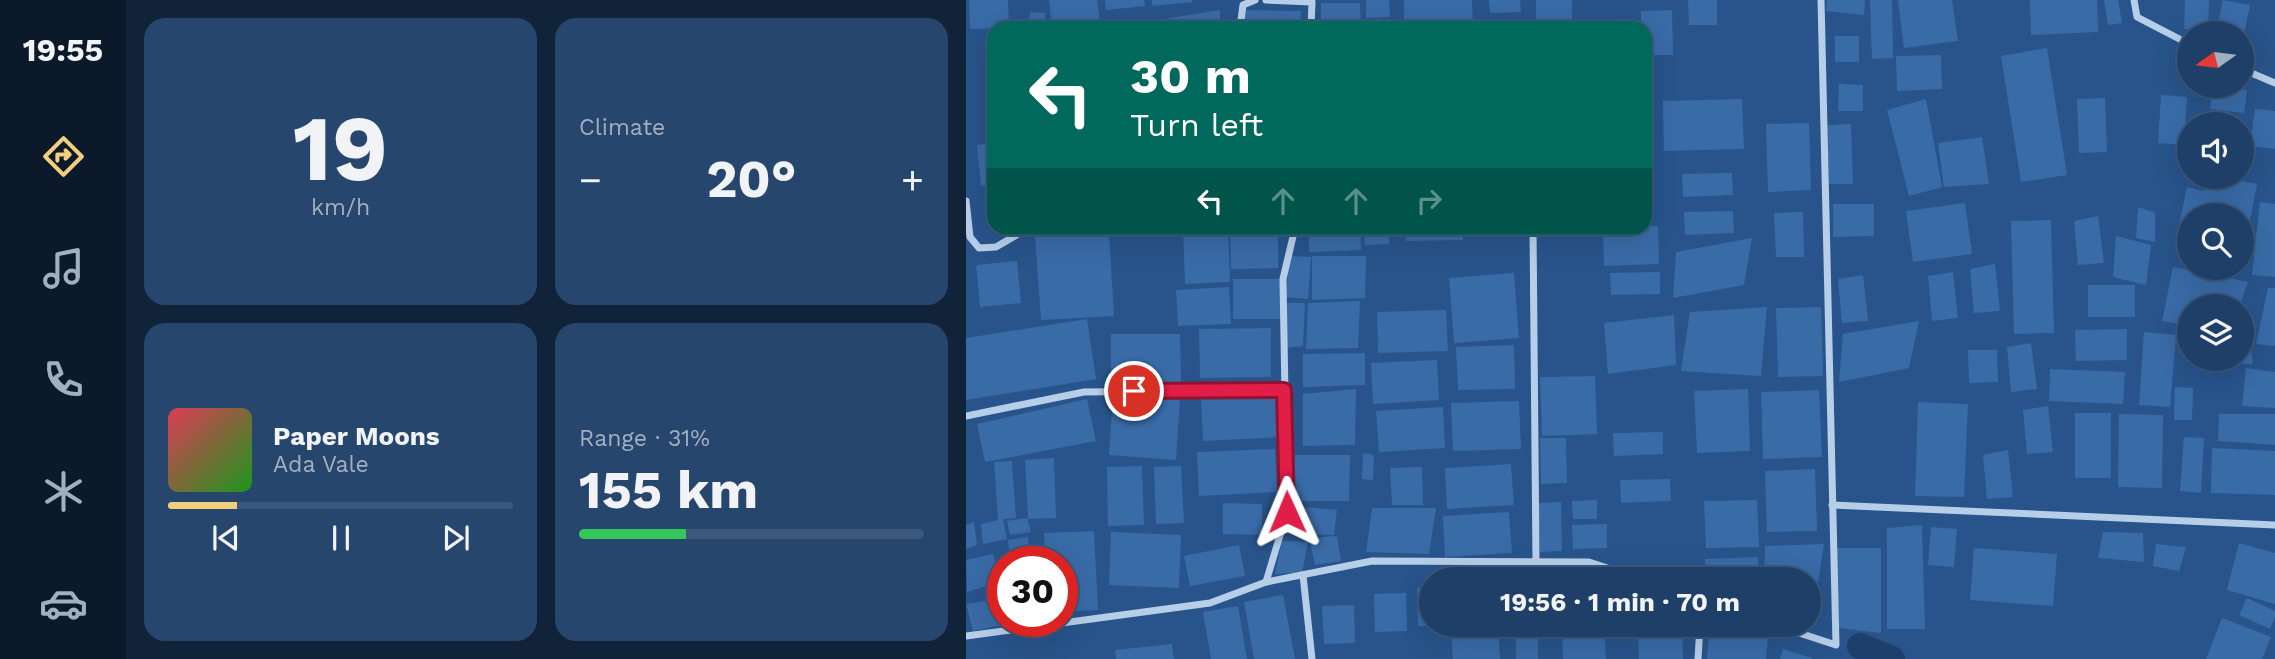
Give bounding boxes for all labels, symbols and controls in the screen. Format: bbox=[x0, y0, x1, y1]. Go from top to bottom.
north arrow bbox=[2177, 21, 2254, 98]
map controls bbox=[2177, 21, 2254, 371]
text: 19:55 bbox=[23, 31, 103, 69]
text: 30 m bbox=[1130, 47, 1251, 105]
icon: left bbox=[1015, 49, 1106, 140]
text: 19 bbox=[293, 95, 388, 202]
text: Turn left bbox=[1130, 106, 1263, 144]
button: sound bbox=[2177, 112, 2254, 189]
text: Climate bbox=[579, 114, 665, 141]
icon: directions bbox=[39, 132, 88, 181]
text: 20° bbox=[706, 149, 797, 210]
text: − bbox=[579, 158, 602, 202]
text: + bbox=[901, 158, 924, 202]
icon: left bbox=[1191, 182, 1229, 220]
icon: ahead bbox=[1264, 182, 1302, 220]
icon: ahead bbox=[1337, 182, 1375, 220]
icon: right bbox=[1410, 182, 1448, 220]
text: km/h bbox=[311, 194, 370, 221]
button: search bbox=[2177, 203, 2254, 280]
icon: music bbox=[39, 244, 88, 293]
button: layers bbox=[2177, 294, 2254, 371]
icon: phone bbox=[39, 355, 88, 404]
pin bbox=[1104, 361, 1164, 421]
icon: arrive bbox=[1115, 372, 1153, 410]
text: Paper Moons bbox=[273, 421, 440, 451]
text: Range · 31% bbox=[579, 425, 710, 452]
text: Ada Vale bbox=[273, 451, 369, 478]
text: 155 km bbox=[579, 460, 758, 521]
icon: climate bbox=[39, 467, 88, 516]
position arrow bbox=[1250, 475, 1324, 549]
icon: previous bbox=[207, 519, 245, 557]
icon: pause bbox=[322, 519, 360, 557]
icon: next bbox=[437, 519, 475, 557]
speed limit sign: 30 bbox=[987, 546, 1078, 637]
icon: car bbox=[39, 579, 88, 628]
text: 19:56 · 1 min · 70 m bbox=[1500, 587, 1740, 617]

